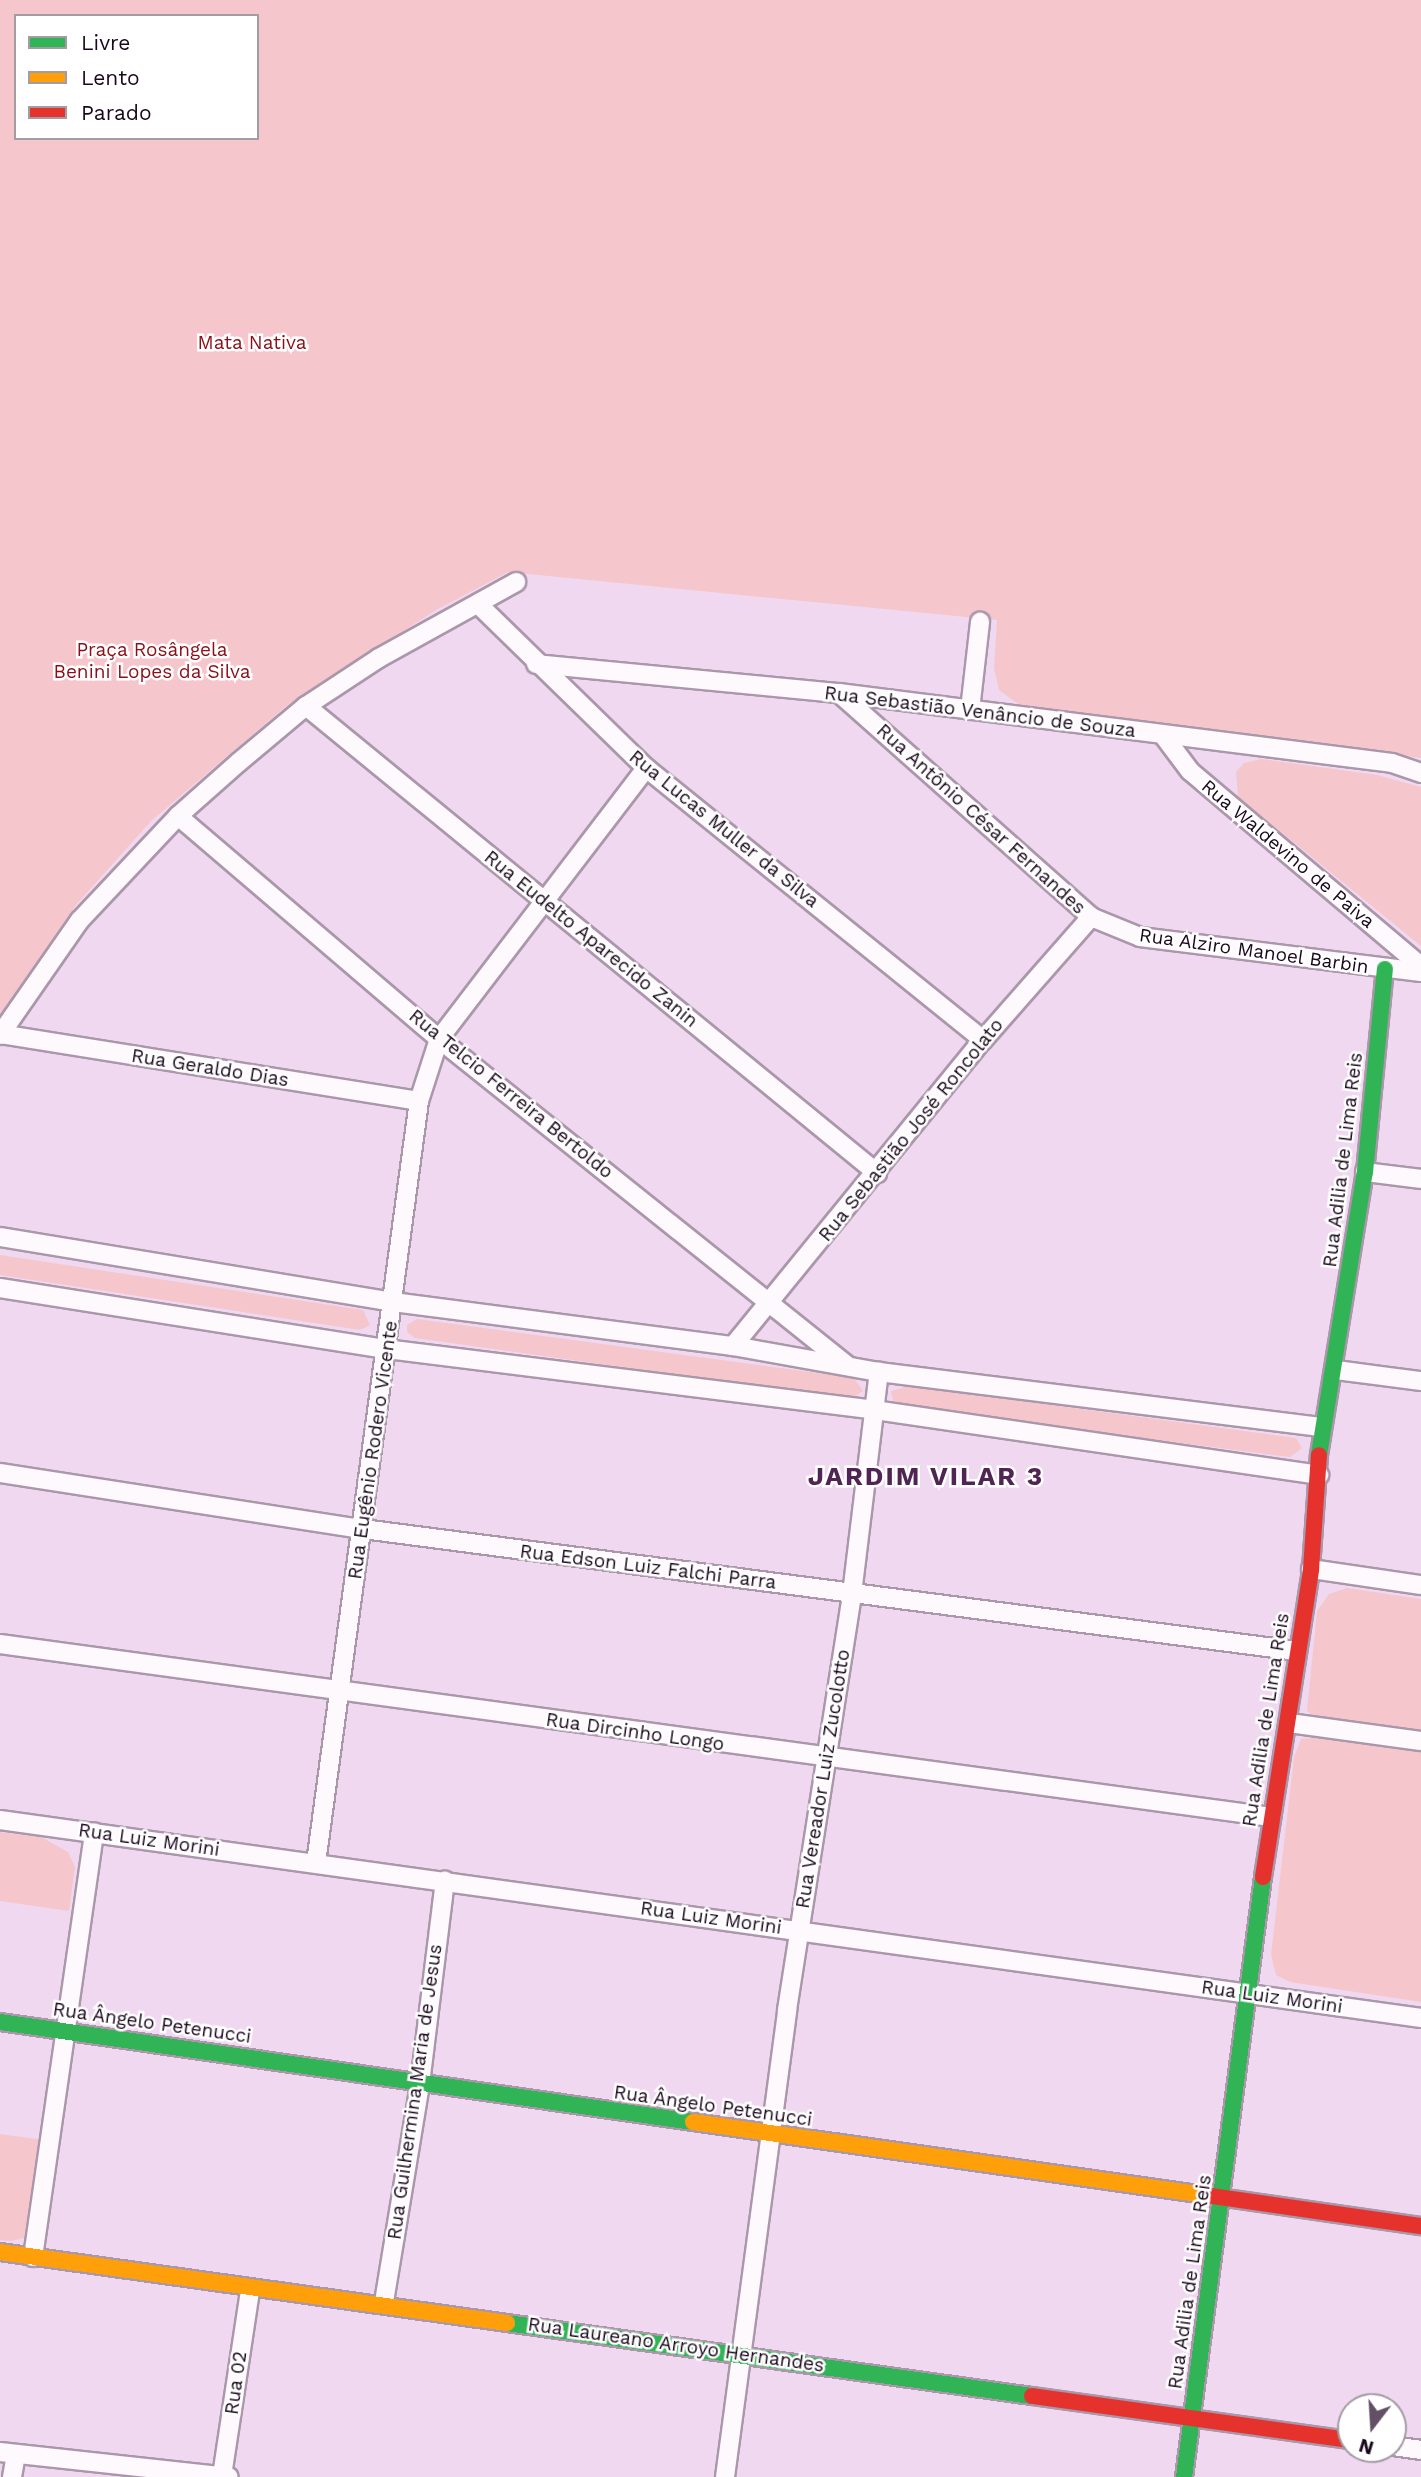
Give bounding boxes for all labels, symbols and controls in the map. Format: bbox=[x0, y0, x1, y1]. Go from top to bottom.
legend bbox=[14, 14, 259, 140]
text: Livre bbox=[81, 30, 130, 55]
text: Lento bbox=[81, 65, 140, 90]
text: Parado bbox=[81, 100, 152, 125]
park label: Mata Nativa bbox=[197, 332, 307, 354]
park label: Praça Rosângela Benini Lopes da Silva bbox=[53, 639, 251, 683]
street label: Rua Sebastião Venâncio de Souza bbox=[822, 682, 1138, 742]
street label: Rua Antônio César Fernandes bbox=[871, 719, 1091, 919]
street label: Rua Lucas Muller da Silva bbox=[624, 745, 824, 913]
street label: Rua Waldevino de Paiva bbox=[1196, 775, 1380, 933]
street label: Rua Eudelto Aparecido Zanin bbox=[479, 845, 703, 1033]
street label: Rua Alziro Manoel Barbin bbox=[1137, 923, 1371, 979]
street label: Rua Telcio Ferreira Bertoldo bbox=[404, 1004, 618, 1184]
street label: Rua Sebastião José Roncolato bbox=[814, 1013, 1008, 1247]
street label: Rua Geraldo Dias bbox=[130, 1044, 290, 1092]
street label: Rua Adilia de Lima Reis bbox=[1318, 1050, 1368, 1270]
street label: Rua Eugênio Rodero Vicente bbox=[343, 1319, 403, 1581]
district label: JARDIM VILAR 3 bbox=[809, 1461, 1043, 1493]
street label: Rua Edson Luiz Falchi Parra bbox=[518, 1540, 778, 1594]
street label: Rua Adilia de Lima Reis bbox=[1238, 1610, 1294, 1830]
street label: Rua Vereador Luiz Zucolotto bbox=[791, 1647, 855, 1911]
street label: Rua Dircinho Longo bbox=[544, 1708, 726, 1756]
street label: Rua Luiz Morini bbox=[77, 1819, 221, 1861]
street label: Rua Luiz Morini bbox=[639, 1897, 783, 1939]
street label: Rua Guilhermina Maria de Jesus bbox=[383, 1942, 447, 2242]
street label: Rua Luiz Morini bbox=[1200, 1976, 1344, 2018]
street label: Rua Ângelo Petenucci bbox=[51, 1998, 253, 2048]
street label: Rua Ângelo Petenucci bbox=[612, 2081, 814, 2131]
street label: Rua Adilia de Lima Reis bbox=[1164, 2172, 1216, 2392]
street label: Rua Laureano Arroyo Hernandes bbox=[526, 2313, 826, 2377]
street label: Rua 02 bbox=[220, 2350, 252, 2416]
north arrow bbox=[1337, 2393, 1407, 2463]
text: N bbox=[1356, 2434, 1376, 2460]

